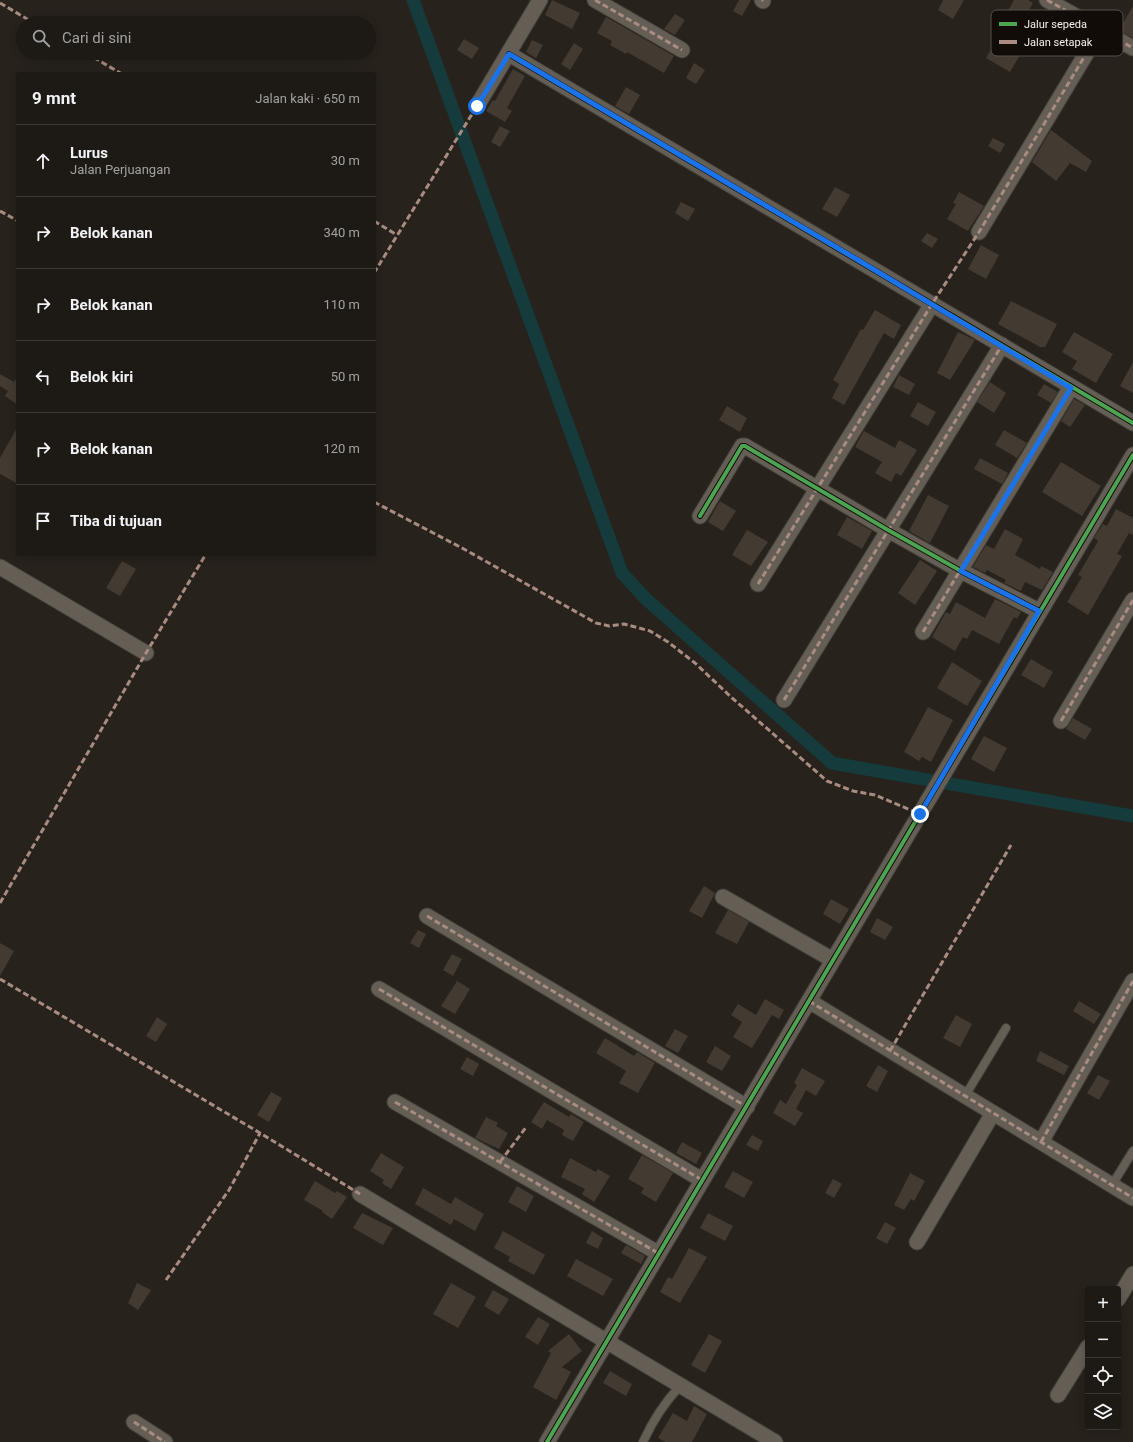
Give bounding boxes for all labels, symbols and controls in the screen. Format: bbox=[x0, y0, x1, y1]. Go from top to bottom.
legend bbox=[991, 10, 1123, 56]
search box bbox=[16, 16, 376, 60]
text: Jalur sepeda bbox=[1024, 18, 1087, 31]
icon: search bbox=[30, 27, 52, 49]
text: Cari di sini bbox=[62, 29, 132, 47]
text: Jalan setapak bbox=[1024, 36, 1093, 49]
text: 9 mnt bbox=[32, 88, 76, 108]
text: Jalan kaki · 650 m bbox=[255, 91, 360, 106]
route start bbox=[468, 97, 486, 115]
text: Lurus bbox=[70, 144, 108, 162]
icon: ahead bbox=[32, 150, 54, 172]
text: 30 m bbox=[331, 153, 360, 168]
text: Jalan Perjuangan bbox=[70, 162, 170, 177]
icon: right bbox=[32, 222, 54, 244]
text: Belok kanan bbox=[70, 224, 153, 242]
text: 340 m bbox=[323, 225, 360, 240]
icon: right bbox=[32, 294, 54, 316]
text: Belok kanan bbox=[70, 296, 153, 314]
text: 110 m bbox=[323, 297, 360, 312]
icon: left bbox=[32, 366, 54, 388]
text: Belok kiri bbox=[70, 368, 133, 386]
text: 50 m bbox=[331, 369, 360, 384]
icon: right bbox=[32, 438, 54, 460]
text: Belok kanan bbox=[70, 440, 153, 458]
text: 120 m bbox=[323, 441, 360, 456]
icon: arrive bbox=[32, 510, 54, 532]
text: Tiba di tujuan bbox=[70, 512, 162, 530]
route end bbox=[911, 805, 929, 823]
map controls bbox=[1085, 1286, 1121, 1430]
button: + bbox=[1085, 1286, 1121, 1322]
button: − bbox=[1085, 1322, 1121, 1358]
button: locate bbox=[1085, 1358, 1121, 1394]
button: layers bbox=[1085, 1394, 1121, 1430]

